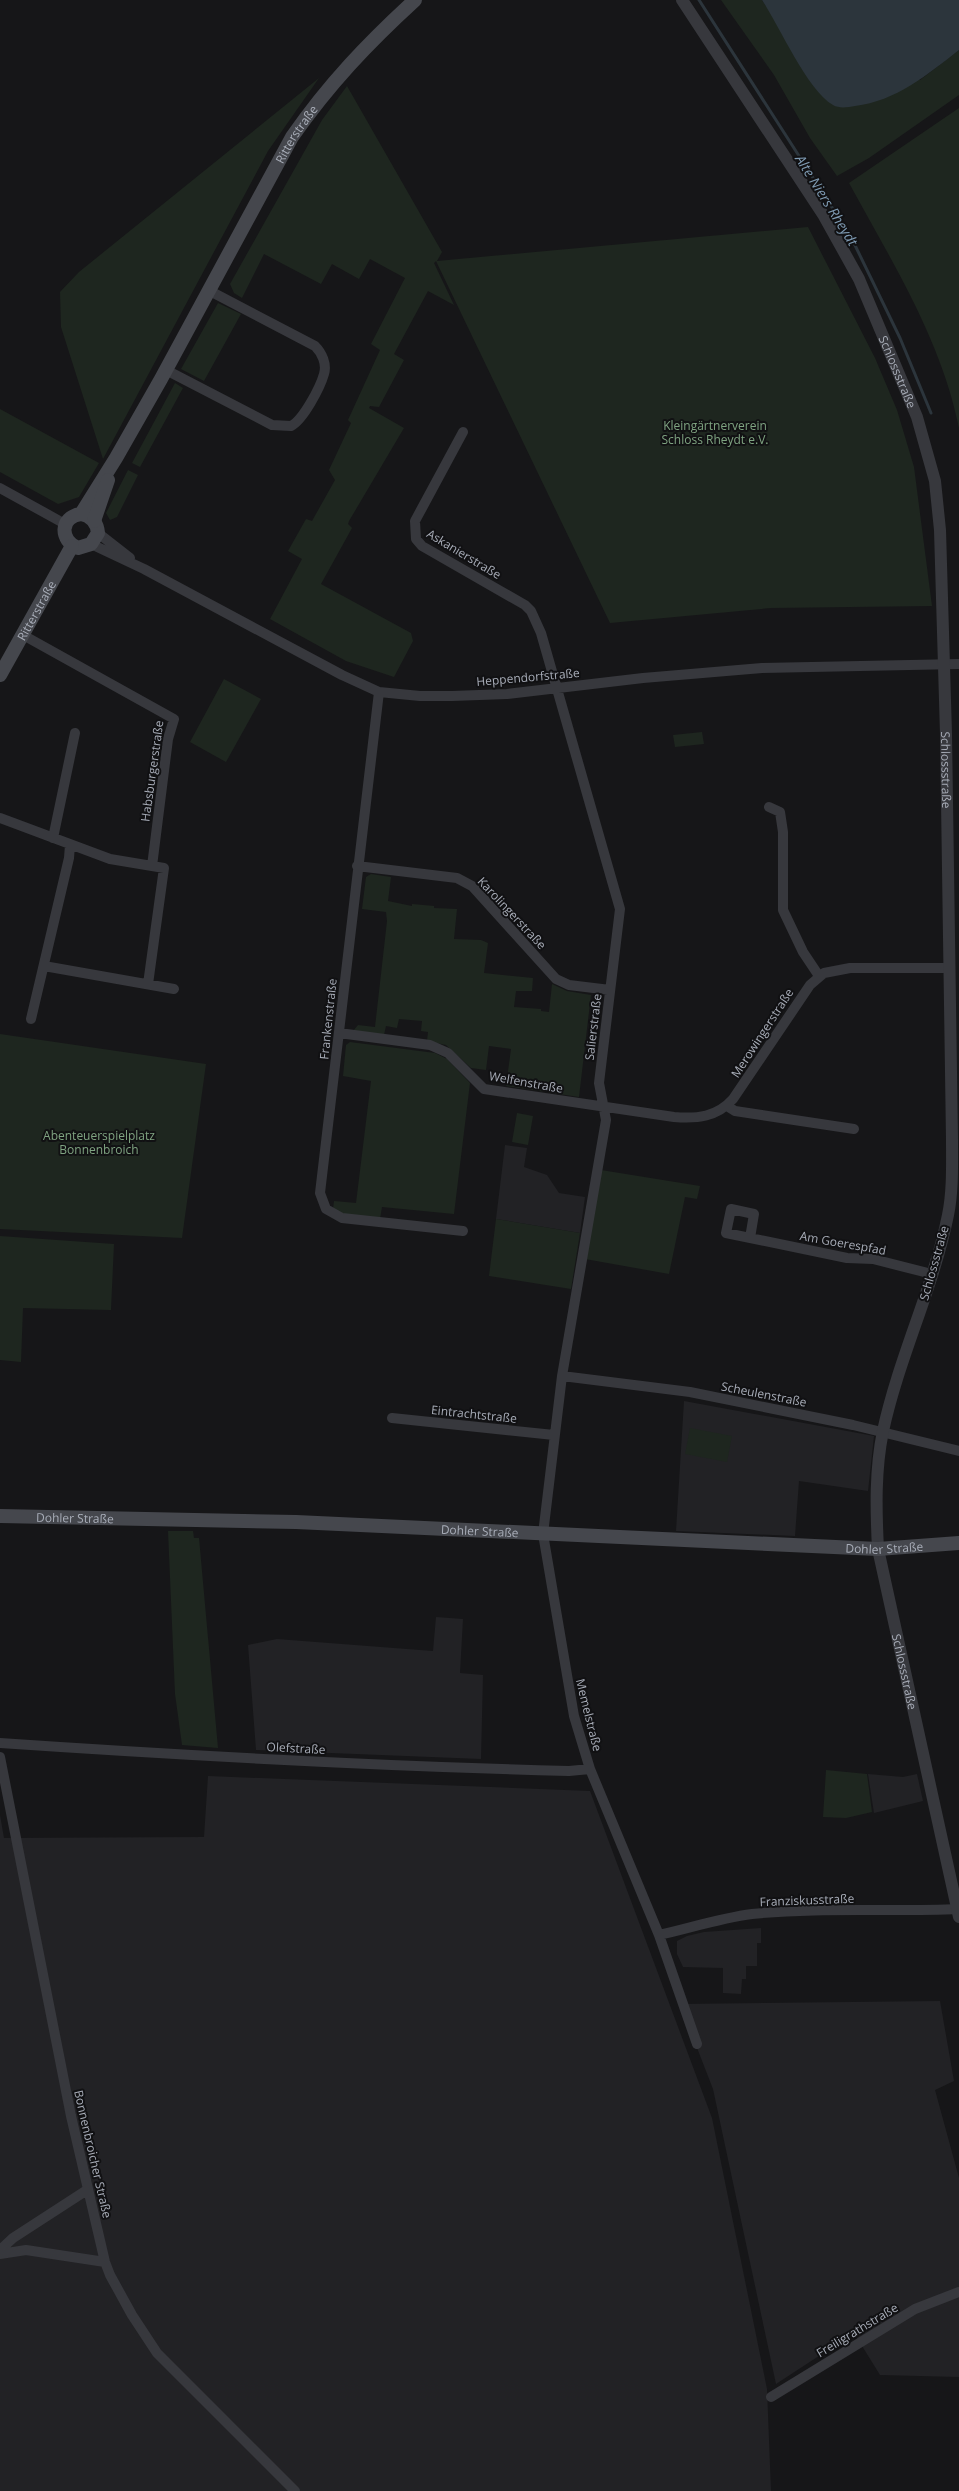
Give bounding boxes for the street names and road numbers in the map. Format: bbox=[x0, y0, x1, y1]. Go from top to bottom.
street label: Ritterstraße bbox=[271, 101, 321, 166]
street label: Schlossstraße bbox=[875, 333, 921, 411]
street label: Askanierstraße bbox=[424, 525, 505, 583]
street label: Ritterstraße bbox=[12, 577, 60, 644]
street label: Heppendorfstraße bbox=[476, 664, 581, 690]
street label: Habsburgerstraße bbox=[136, 719, 168, 823]
street label: Schlossstraße bbox=[937, 731, 956, 809]
street label: Karolingerstraße bbox=[474, 873, 550, 953]
street label: Frankenstraße bbox=[315, 977, 341, 1060]
street label: Merowingerstraße bbox=[727, 985, 797, 1081]
street label: Salierstraße bbox=[580, 993, 606, 1061]
street label: Welfenstraße bbox=[488, 1067, 565, 1097]
street label: Schlossstraße bbox=[915, 1223, 953, 1302]
street label: Am Goerespfad bbox=[799, 1227, 887, 1259]
street label: Scheulenstraße bbox=[720, 1377, 808, 1411]
street label: Eintrachtstraße bbox=[430, 1401, 518, 1427]
street label: Dohler Straße bbox=[36, 1508, 114, 1527]
street label: Dohler Straße bbox=[440, 1520, 519, 1541]
street label: Dohler Straße bbox=[845, 1537, 924, 1558]
street label: Schlossstraße bbox=[888, 1632, 922, 1711]
street label: Memelstraße bbox=[572, 1677, 606, 1753]
street label: Olefstraße bbox=[266, 1738, 326, 1758]
street label: Franziskusstraße bbox=[759, 1890, 855, 1910]
street label: Bonnenbroicher Straße bbox=[70, 2088, 116, 2220]
street label: Freiligrathstraße bbox=[813, 2299, 901, 2361]

